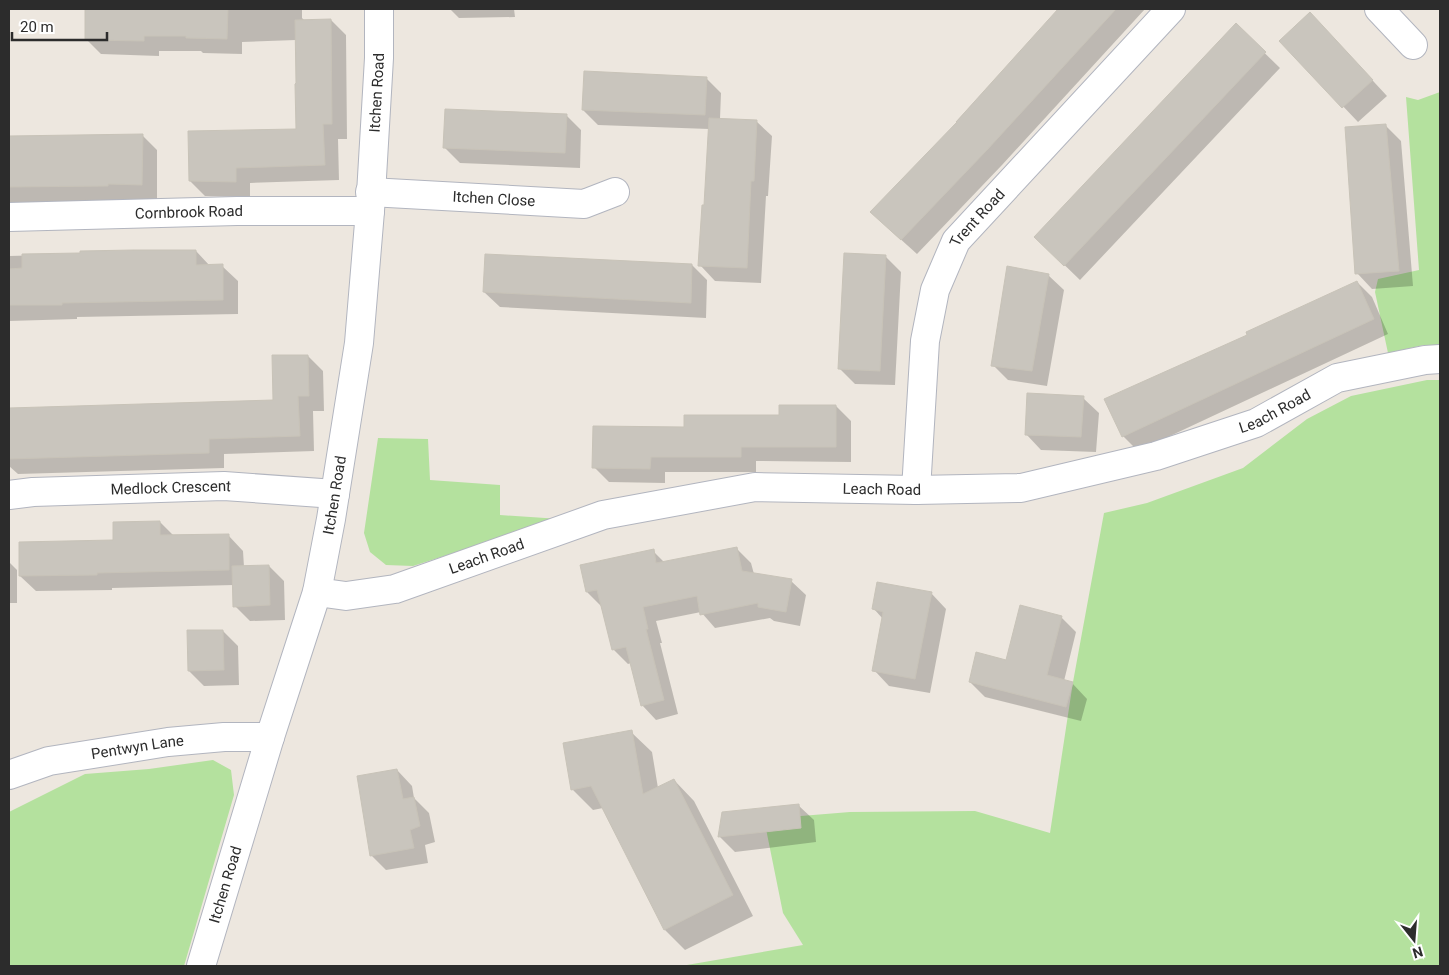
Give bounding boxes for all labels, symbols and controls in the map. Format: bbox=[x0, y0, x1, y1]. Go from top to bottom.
scale bar bbox=[12, 10, 108, 42]
text: 20 m bbox=[20, 18, 54, 36]
street label: Itchen Road bbox=[366, 53, 388, 133]
street label: Trent Road bbox=[946, 185, 1009, 249]
street label: Itchen Close bbox=[452, 188, 536, 210]
street label: Cornbrook Road bbox=[135, 202, 243, 223]
street label: Leach Road bbox=[1237, 385, 1314, 437]
street label: Itchen Road bbox=[319, 455, 350, 536]
street label: Medlock Crescent bbox=[110, 477, 232, 499]
street label: Leach Road bbox=[842, 480, 921, 499]
street label: Leach Road bbox=[447, 535, 527, 578]
street label: Pentwyn Lane bbox=[90, 732, 185, 763]
street label: Itchen Road bbox=[205, 844, 246, 925]
north arrow bbox=[1389, 915, 1439, 965]
text: N bbox=[1411, 943, 1425, 962]

